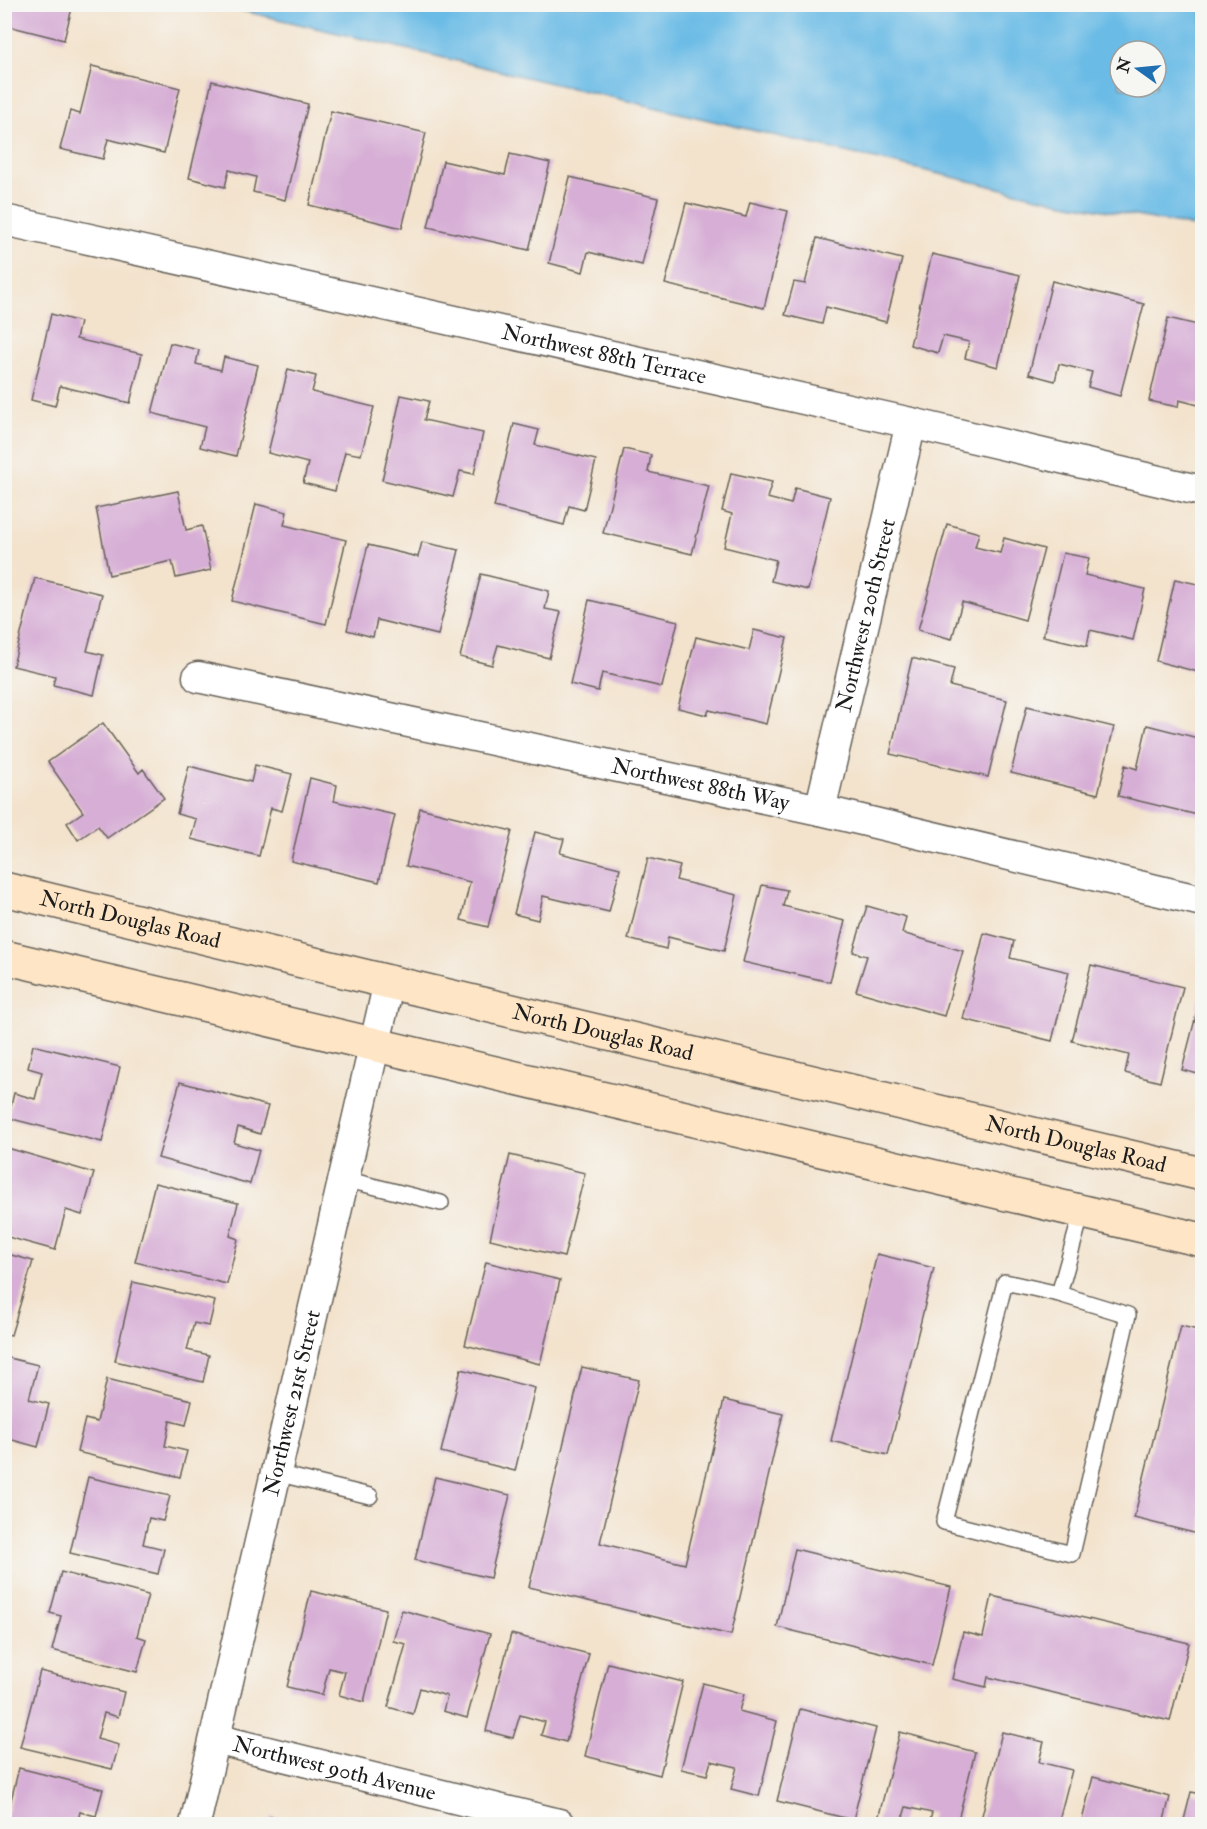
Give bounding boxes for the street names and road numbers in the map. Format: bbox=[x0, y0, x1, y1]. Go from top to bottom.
street label: Northwest 88th Terrace bbox=[499, 318, 709, 391]
street label: Northwest 20th Street bbox=[830, 516, 902, 715]
street label: Northwest 88th Way bbox=[609, 752, 793, 817]
street label: North Douglas Road bbox=[37, 884, 224, 955]
street label: North Douglas Road bbox=[510, 998, 696, 1067]
street label: North Douglas Road bbox=[983, 1109, 1169, 1179]
street label: Northwest 21st Street bbox=[257, 1307, 327, 1499]
street label: Northwest 90th Avenue bbox=[230, 1730, 439, 1807]

